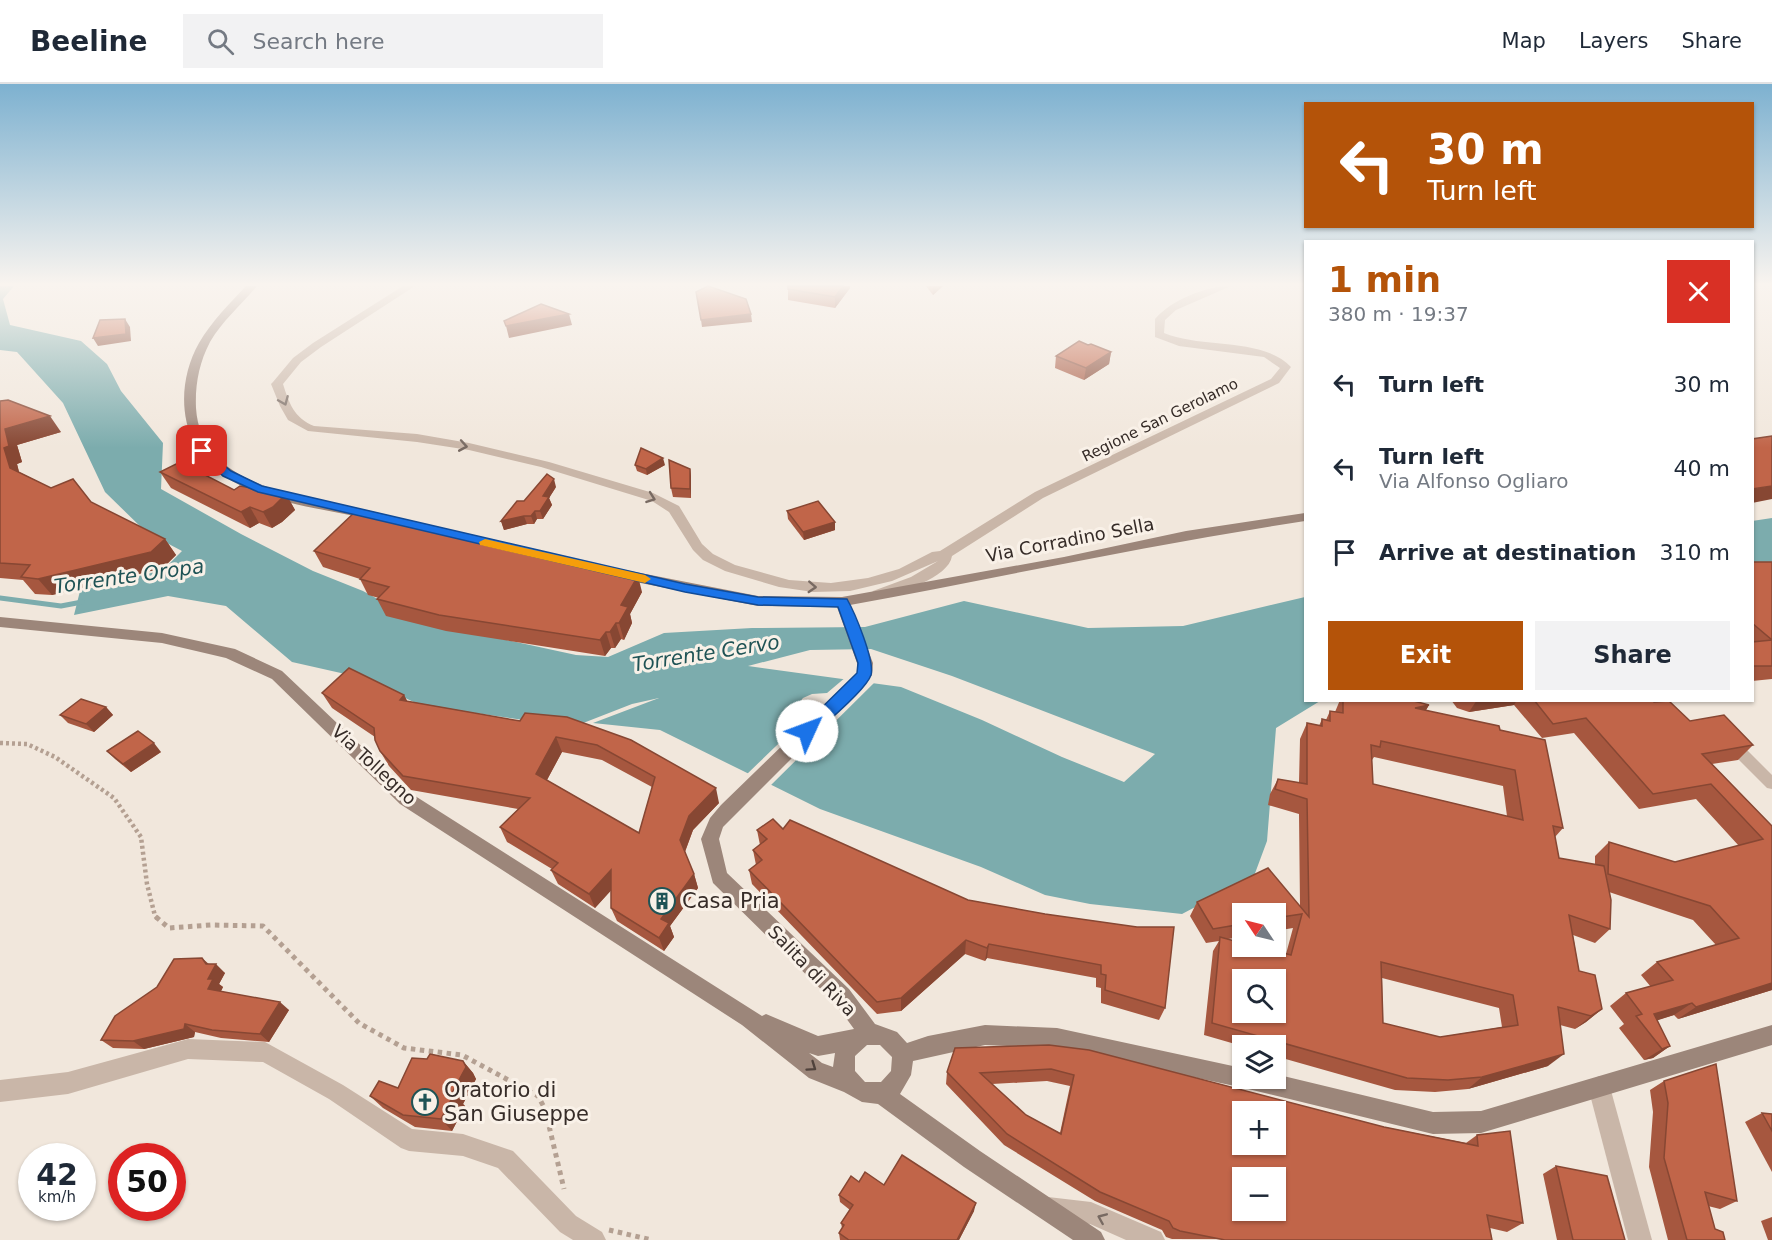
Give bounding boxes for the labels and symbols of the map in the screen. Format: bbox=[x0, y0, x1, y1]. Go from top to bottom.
street label: Regione San Gerolamo bbox=[1079, 374, 1241, 466]
one-way arrow bbox=[277, 394, 289, 405]
pin bbox=[176, 425, 227, 476]
one-way arrow bbox=[458, 440, 468, 452]
one-way arrow bbox=[645, 490, 656, 503]
street label: Via Corradino Sella bbox=[984, 513, 1156, 566]
water label: Torrente Oropa bbox=[53, 554, 205, 598]
one-way arrow bbox=[807, 581, 816, 594]
water label: Torrente Cervo bbox=[631, 630, 781, 676]
position arrow bbox=[775, 699, 839, 763]
street label: Via Tollegno bbox=[328, 720, 421, 809]
building icon: Casa Pria bbox=[647, 886, 677, 916]
place label: Casa Pria bbox=[682, 889, 780, 913]
north arrow bbox=[1232, 903, 1286, 957]
street label: Salita di Riva bbox=[764, 921, 861, 1020]
one-way arrow bbox=[805, 1060, 816, 1071]
place label: Oratorio di San Giuseppe bbox=[444, 1078, 589, 1126]
church icon: Oratorio di San Giuseppe bbox=[410, 1087, 440, 1117]
speed limit sign: 50 bbox=[108, 1143, 186, 1221]
one-way arrow bbox=[1097, 1213, 1108, 1225]

